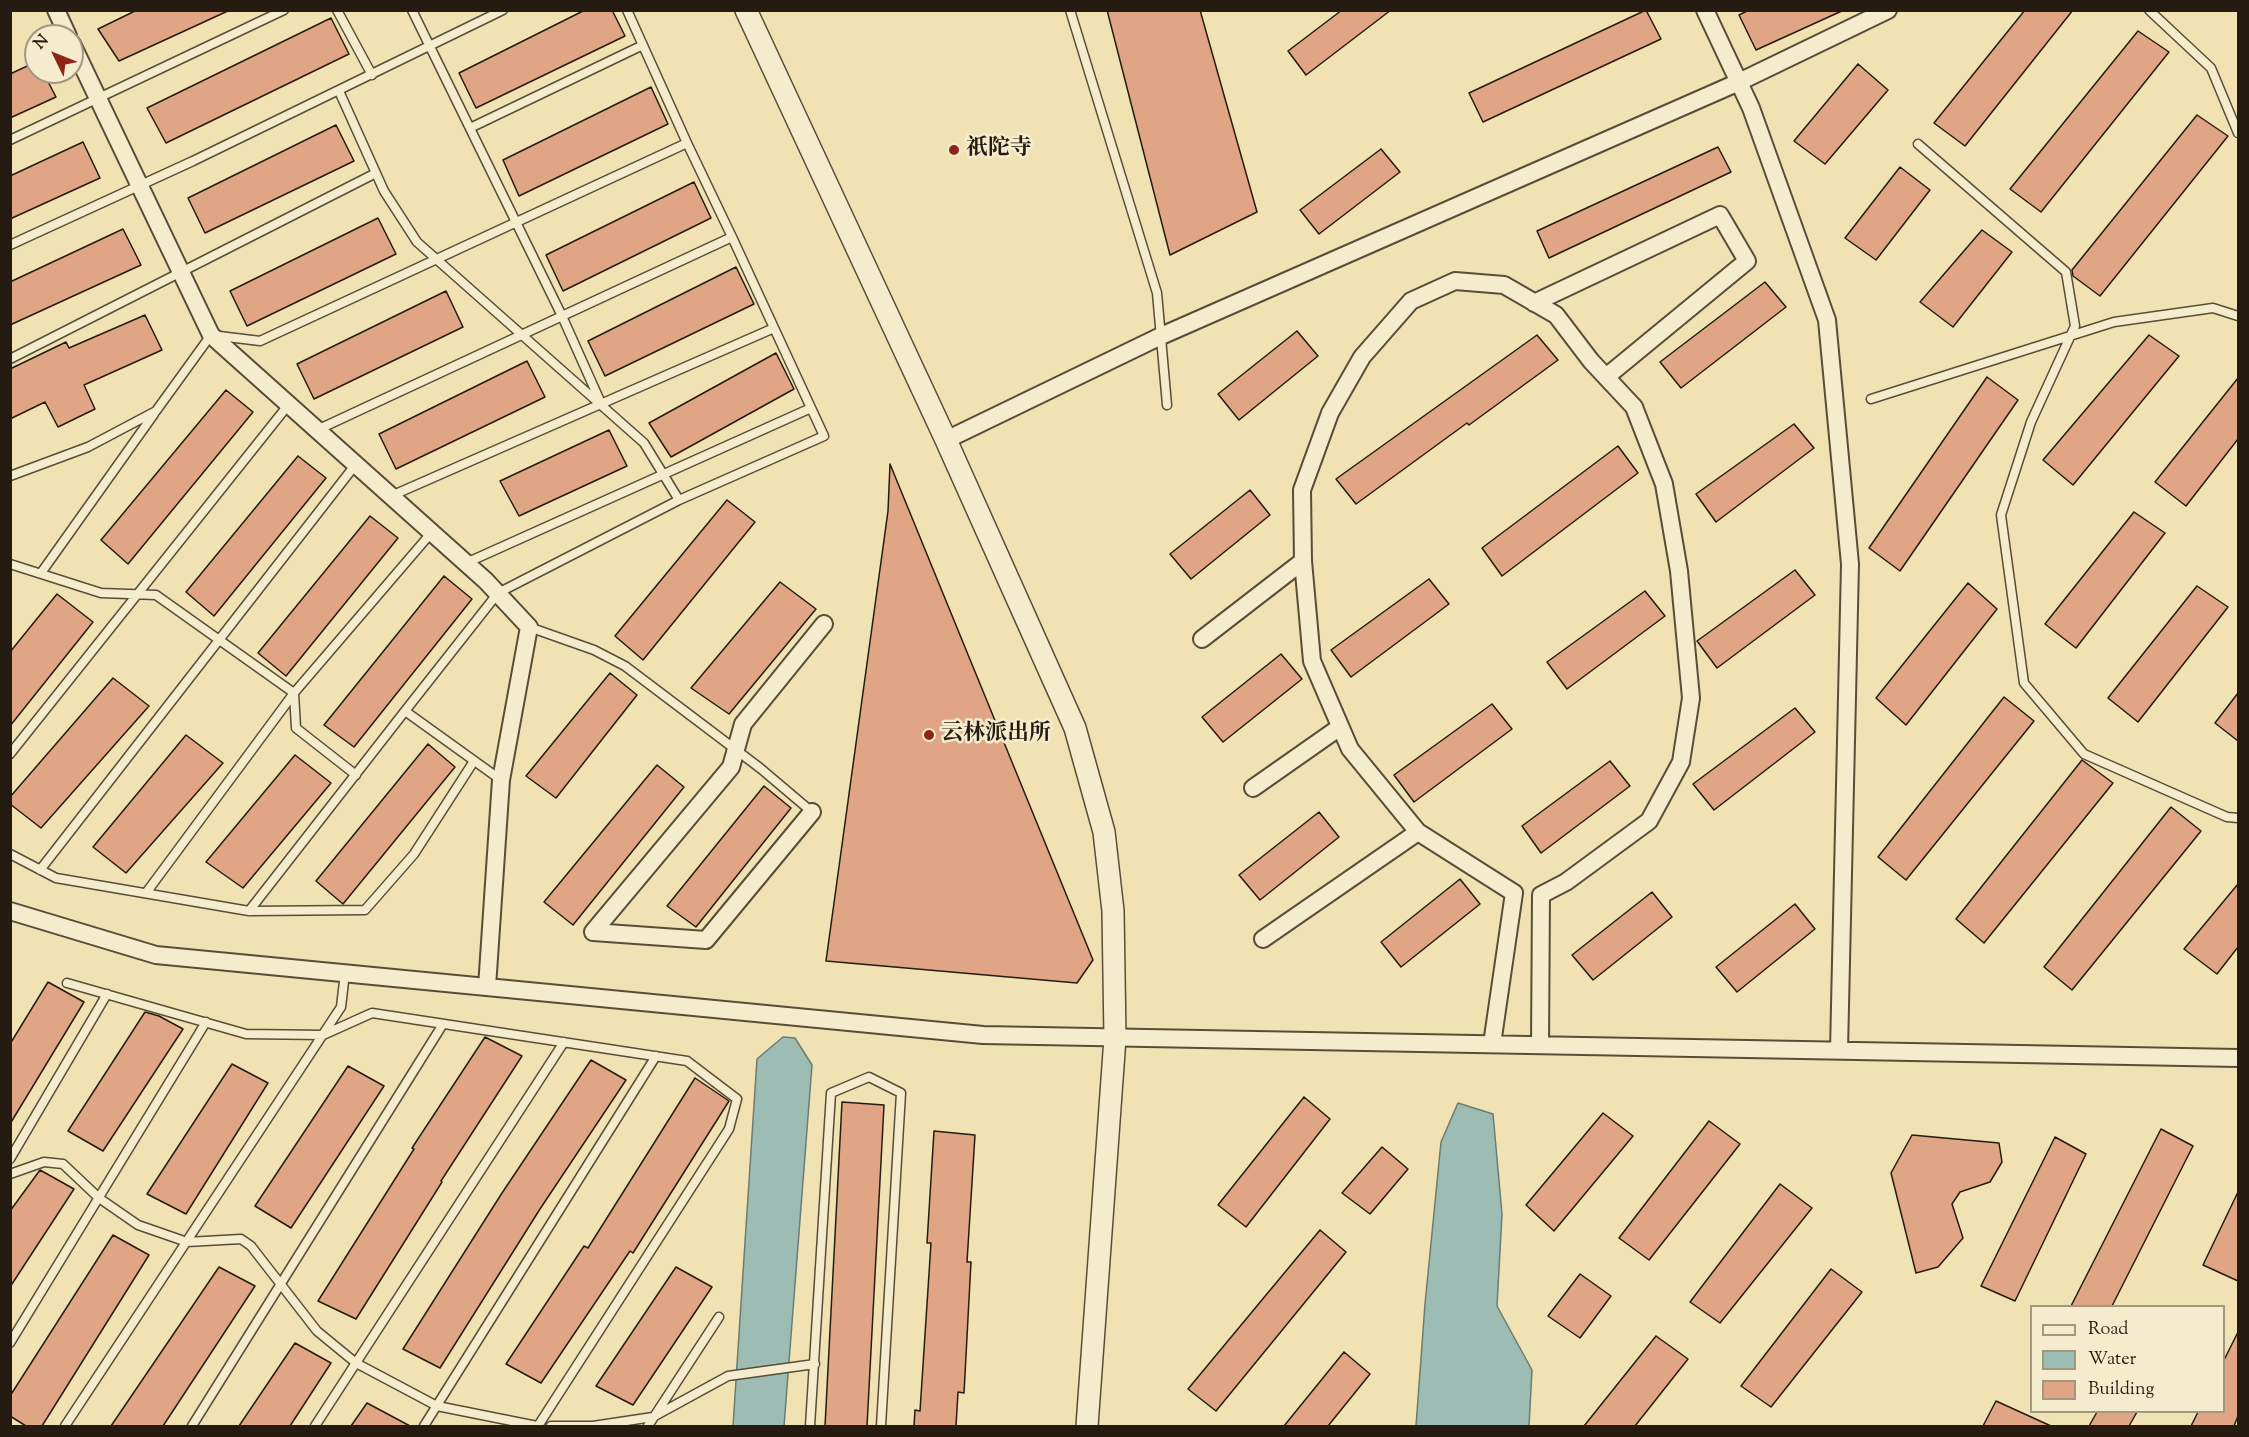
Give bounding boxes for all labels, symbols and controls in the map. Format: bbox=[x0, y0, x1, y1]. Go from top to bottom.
north arrow bbox=[24, 24, 84, 84]
text: N bbox=[29, 30, 55, 55]
place label: 祇陀寺 bbox=[966, 137, 1032, 163]
marker: 祇陀寺 bbox=[947, 143, 961, 157]
place label: 云林派出所 bbox=[941, 722, 1051, 748]
marker: 云林派出所 bbox=[922, 728, 936, 742]
legend bbox=[2030, 1305, 2225, 1413]
text: Road bbox=[2088, 1317, 2128, 1343]
text: Water bbox=[2088, 1347, 2136, 1373]
text: Building bbox=[2088, 1377, 2154, 1403]

